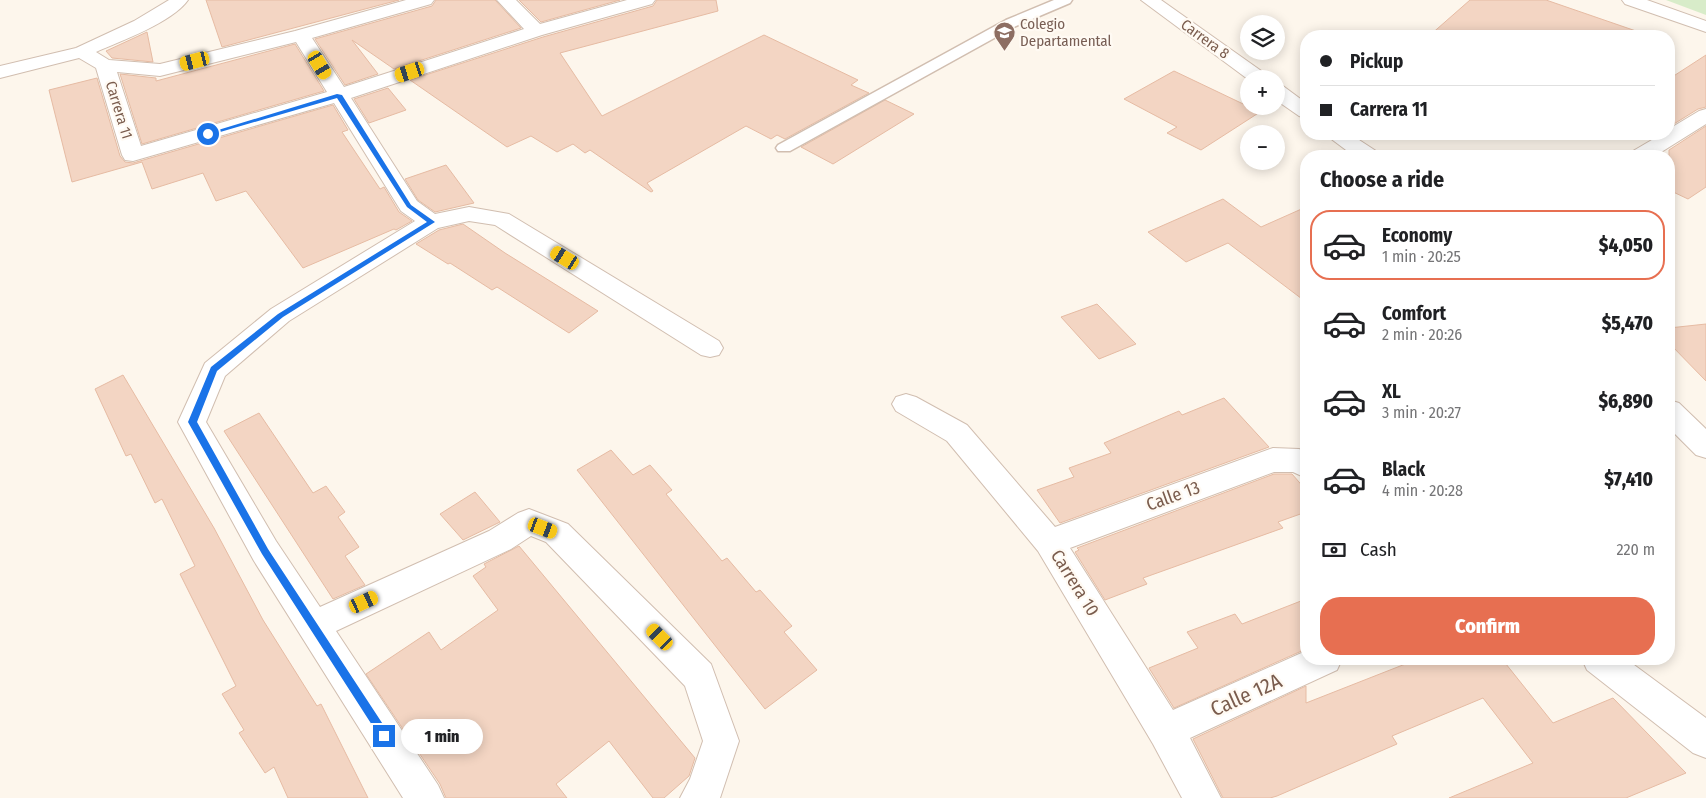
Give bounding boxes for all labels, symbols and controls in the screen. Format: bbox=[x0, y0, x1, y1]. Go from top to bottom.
place label: Colegio Departamental bbox=[1020, 15, 1112, 50]
street label: Carrera 8 bbox=[1177, 15, 1233, 63]
map controls bbox=[1240, 15, 1285, 170]
button: layers bbox=[1240, 15, 1285, 60]
school or university icon: Colegio Departamental bbox=[992, 21, 1016, 52]
car bbox=[305, 48, 334, 82]
car bbox=[178, 50, 211, 72]
text: Pickup bbox=[1350, 50, 1403, 73]
car bbox=[393, 60, 426, 84]
button: + bbox=[1240, 70, 1285, 115]
street label: Carrera 11 bbox=[102, 79, 136, 141]
text: Carrera 11 bbox=[1350, 98, 1428, 121]
route start bbox=[197, 123, 219, 145]
button: − bbox=[1240, 125, 1285, 170]
text: Choose a ride bbox=[1320, 166, 1444, 193]
icon: car bbox=[1322, 223, 1367, 268]
text: Economy bbox=[1382, 224, 1452, 247]
text: $4,050 bbox=[1599, 234, 1653, 257]
car bbox=[548, 244, 581, 272]
text: 1 min · 20:25 bbox=[1382, 247, 1461, 266]
icon: car bbox=[1322, 301, 1367, 346]
text: Comfort bbox=[1382, 302, 1446, 325]
text: $5,470 bbox=[1602, 312, 1653, 335]
text: 2 min · 20:26 bbox=[1382, 325, 1462, 344]
icon: car bbox=[1322, 379, 1367, 424]
text: XL bbox=[1382, 380, 1401, 403]
text: $6,890 bbox=[1598, 390, 1653, 413]
text: 3 min · 20:27 bbox=[1382, 403, 1461, 422]
icon: car bbox=[1322, 457, 1367, 502]
text: Black bbox=[1382, 458, 1425, 481]
text: $7,410 bbox=[1604, 468, 1653, 491]
street label: Calle 13 bbox=[1143, 476, 1203, 516]
text: 4 min · 20:28 bbox=[1382, 481, 1463, 500]
car bbox=[526, 516, 559, 540]
icon: cash bbox=[1320, 536, 1348, 564]
text: Cash bbox=[1360, 538, 1397, 561]
text: 220 m bbox=[1616, 540, 1655, 559]
street label: Carrera 10 bbox=[1046, 546, 1104, 620]
car bbox=[347, 589, 380, 615]
button: Confirm bbox=[1320, 597, 1655, 655]
car bbox=[644, 621, 675, 653]
street label: Calle 12A bbox=[1206, 668, 1286, 722]
callout: 1 min bbox=[402, 718, 484, 754]
route end bbox=[373, 725, 395, 747]
text: 1 min bbox=[425, 727, 459, 746]

